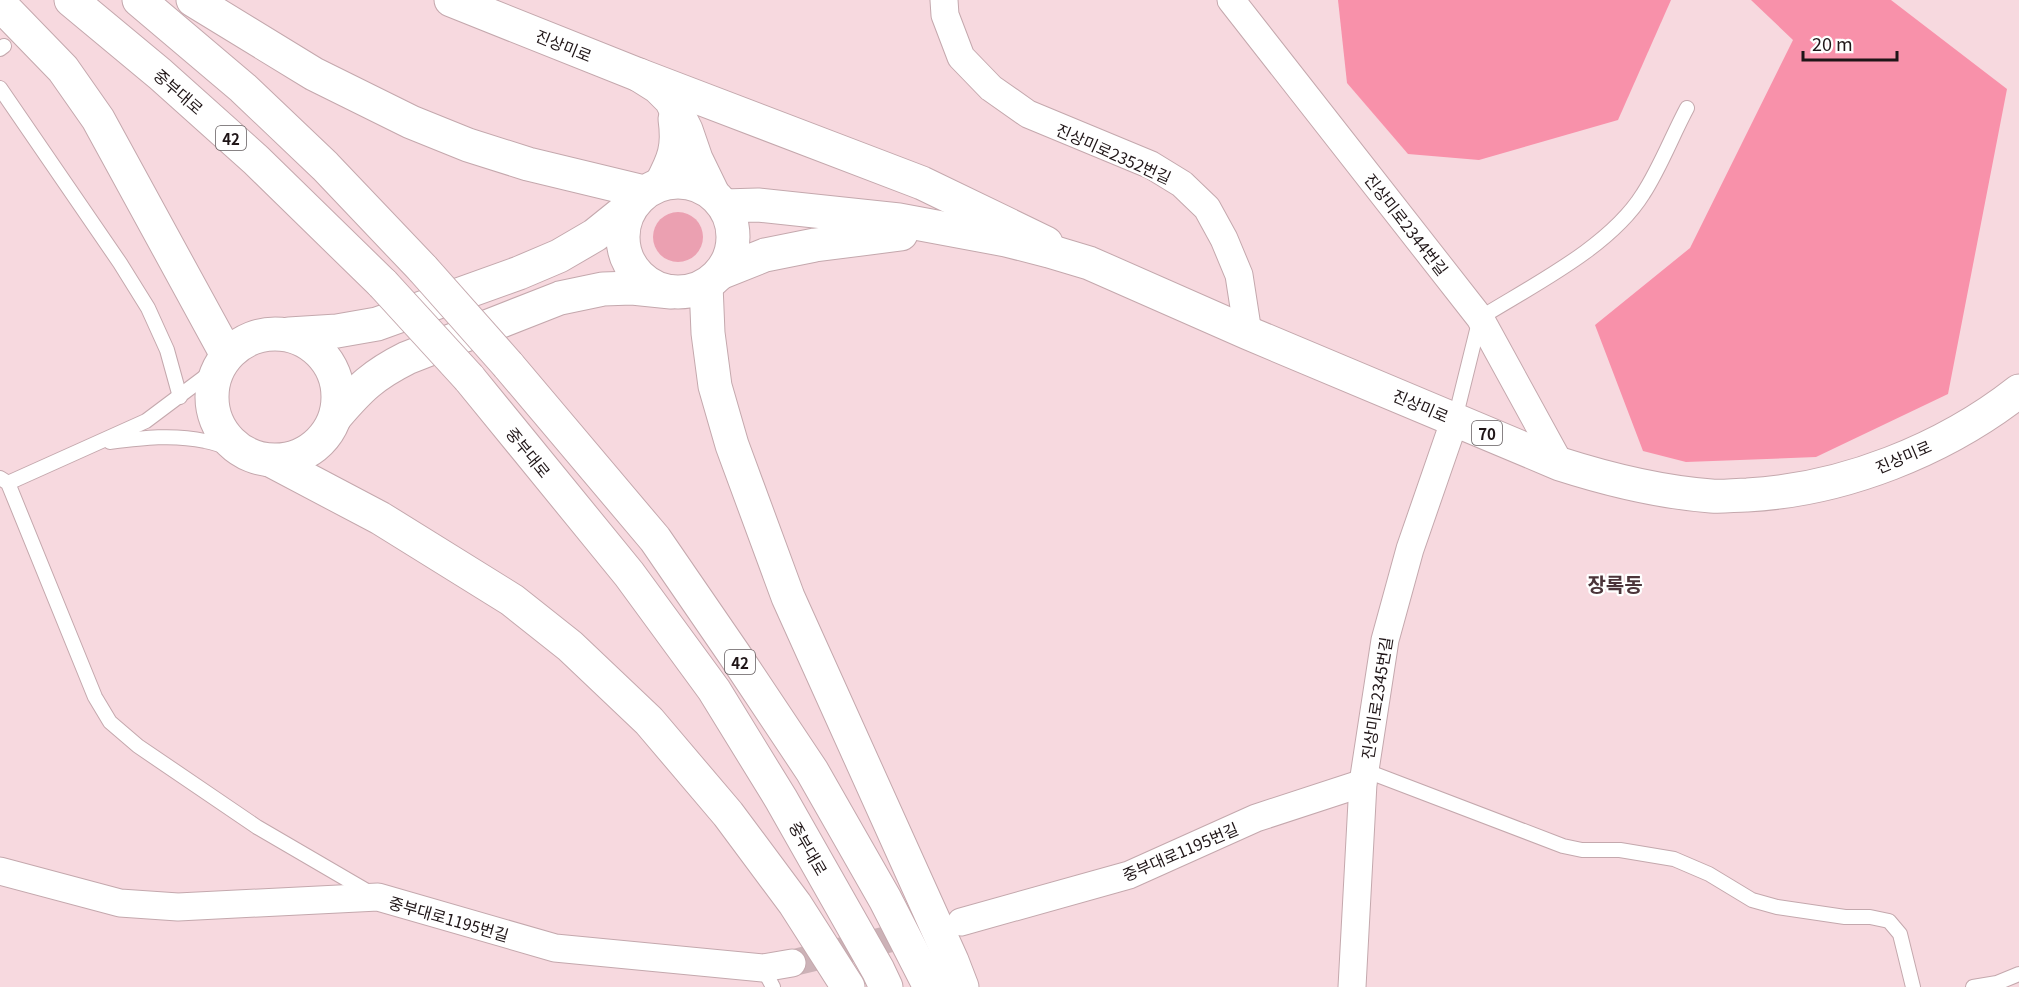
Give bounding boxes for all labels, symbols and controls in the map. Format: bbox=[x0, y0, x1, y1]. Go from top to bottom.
street label: 진상미로 bbox=[532, 23, 596, 67]
scale bar bbox=[1803, 24, 1898, 62]
text: 20 m bbox=[1812, 30, 1853, 56]
street label: 중부대로 bbox=[149, 63, 209, 120]
street label: 진상미로2352번길 bbox=[1053, 117, 1175, 189]
road number: 42 bbox=[216, 126, 246, 150]
street label: 진상미로2344번길 bbox=[1359, 168, 1455, 280]
street label: 진상미로 bbox=[1389, 382, 1453, 428]
road number: 70 bbox=[1472, 421, 1502, 445]
street label: 중부대로 bbox=[501, 422, 557, 483]
street label: 진상미로 bbox=[1871, 433, 1935, 479]
district label: 장록동 bbox=[1587, 569, 1643, 598]
street label: 진상미로2345번길 bbox=[1354, 635, 1398, 761]
road number: 42 bbox=[725, 650, 755, 674]
street label: 중부대로 bbox=[784, 816, 834, 880]
street label: 중부대로1195번길 bbox=[1118, 816, 1242, 886]
street label: 중부대로1195번길 bbox=[386, 889, 512, 947]

